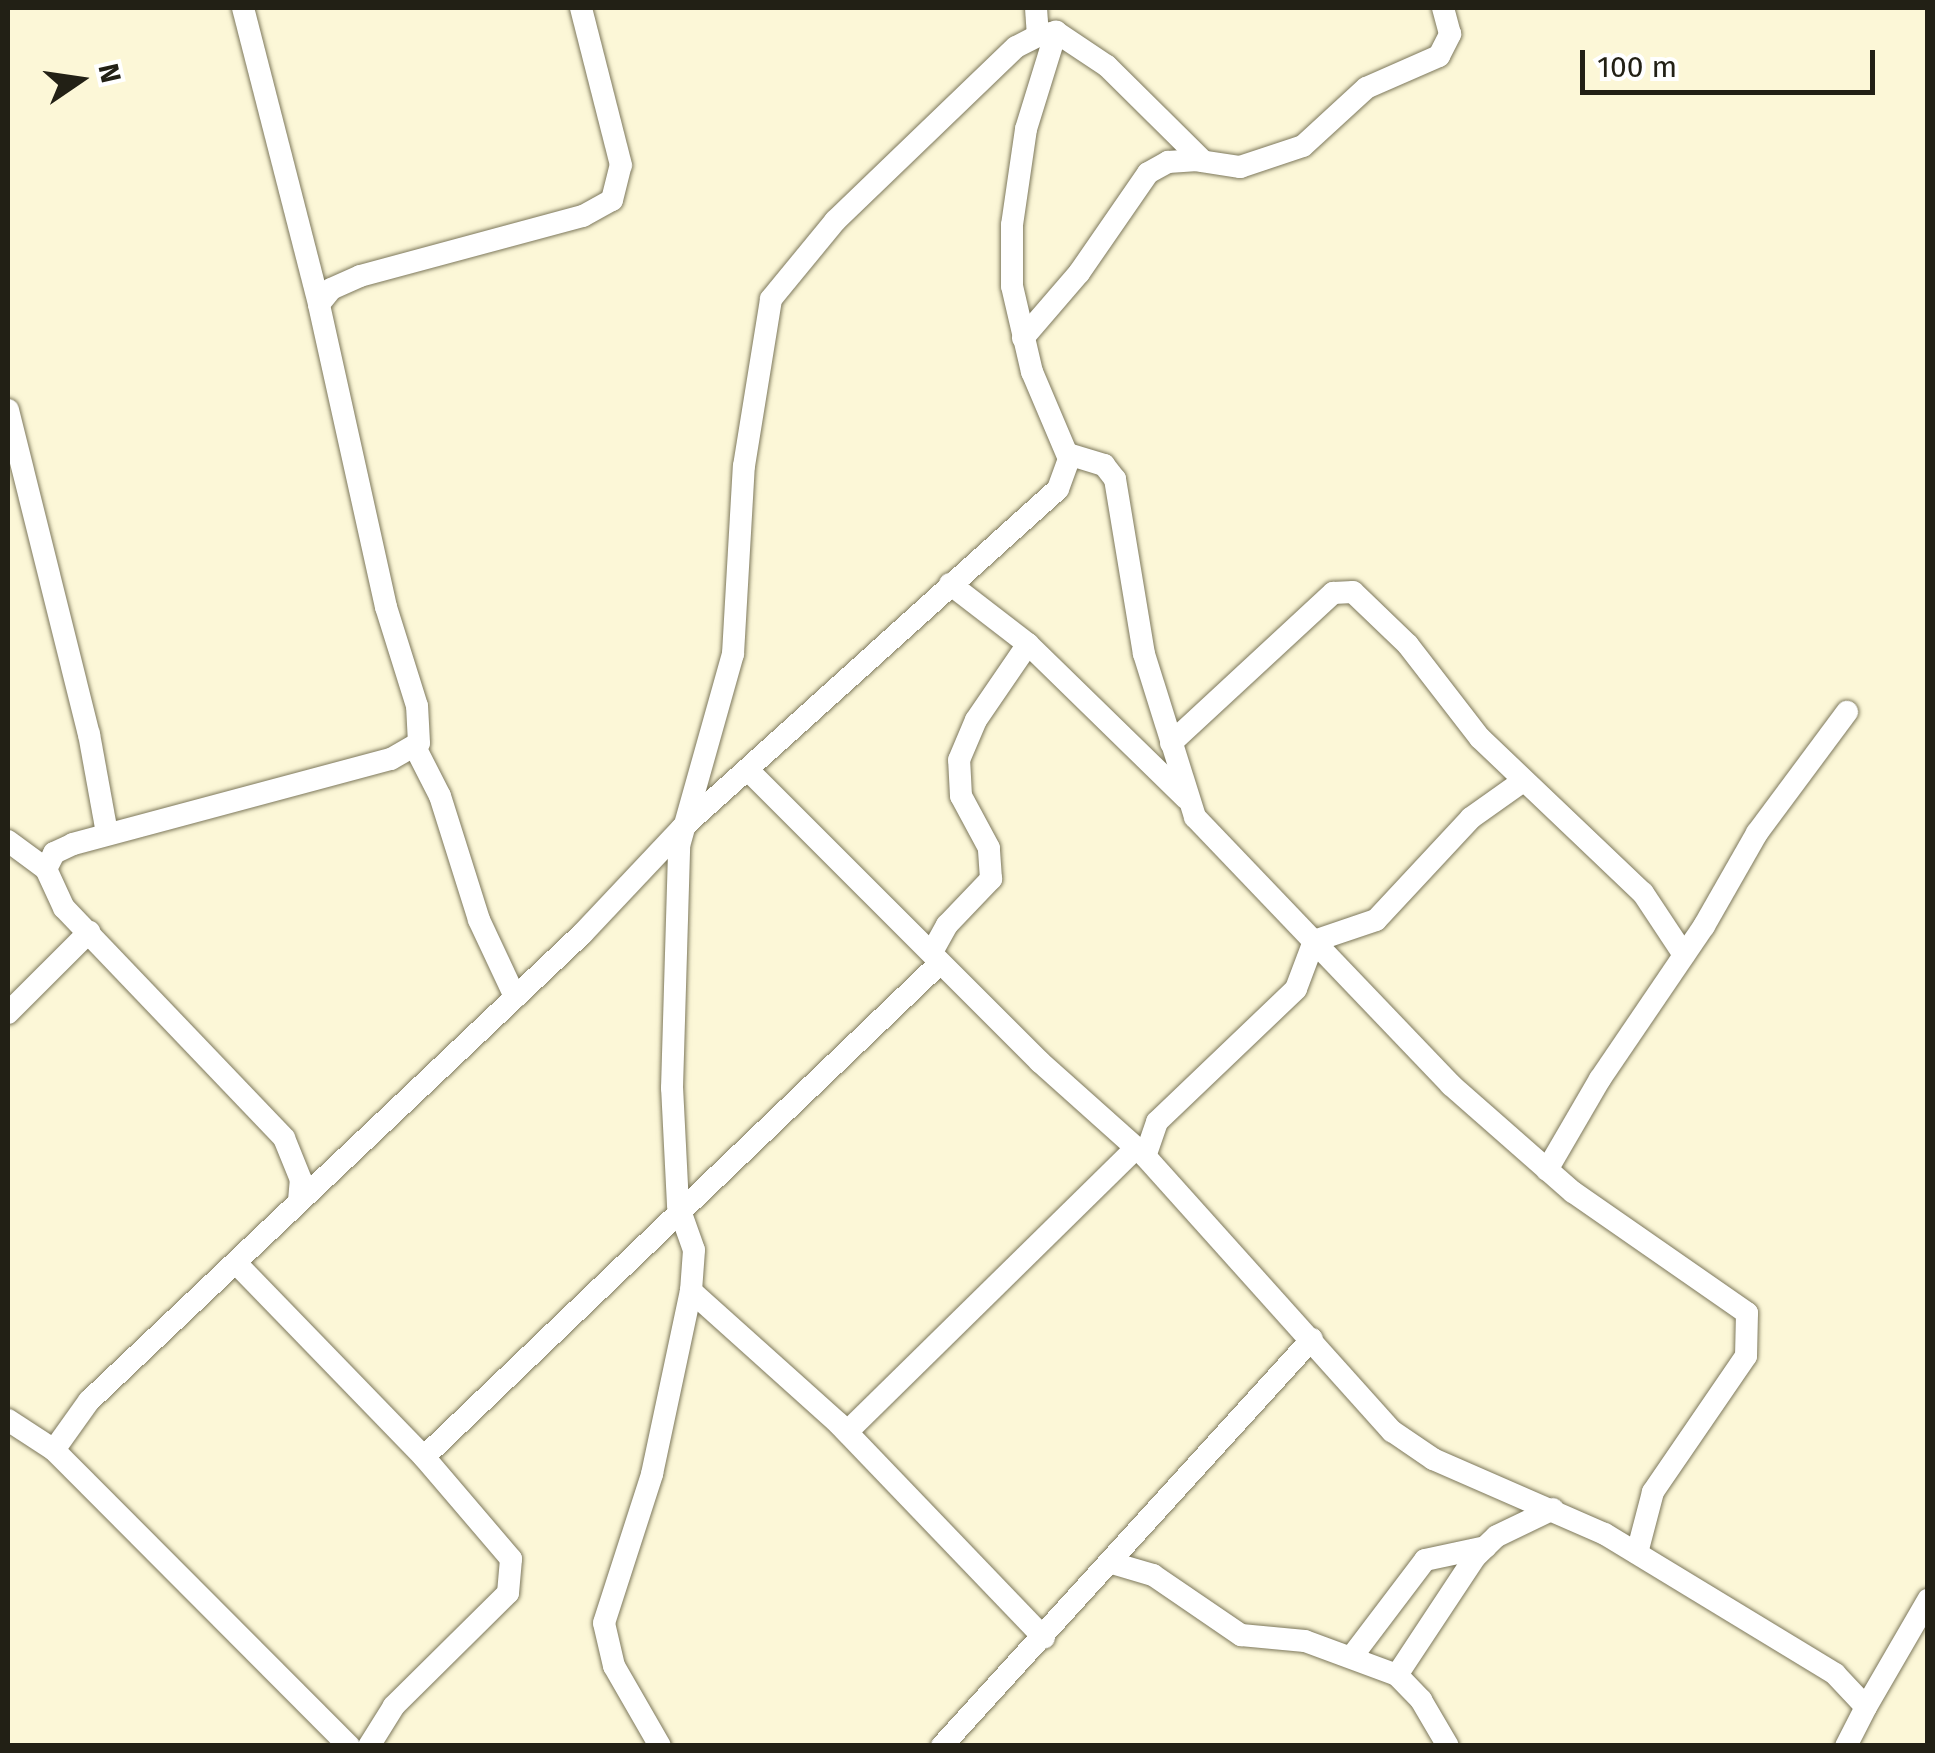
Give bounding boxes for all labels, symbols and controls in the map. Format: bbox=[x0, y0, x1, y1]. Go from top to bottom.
north arrow bbox=[30, 30, 130, 130]
scale bar bbox=[1585, 30, 1880, 92]
text: 100 m bbox=[1597, 49, 1677, 85]
text: N bbox=[92, 60, 128, 86]

